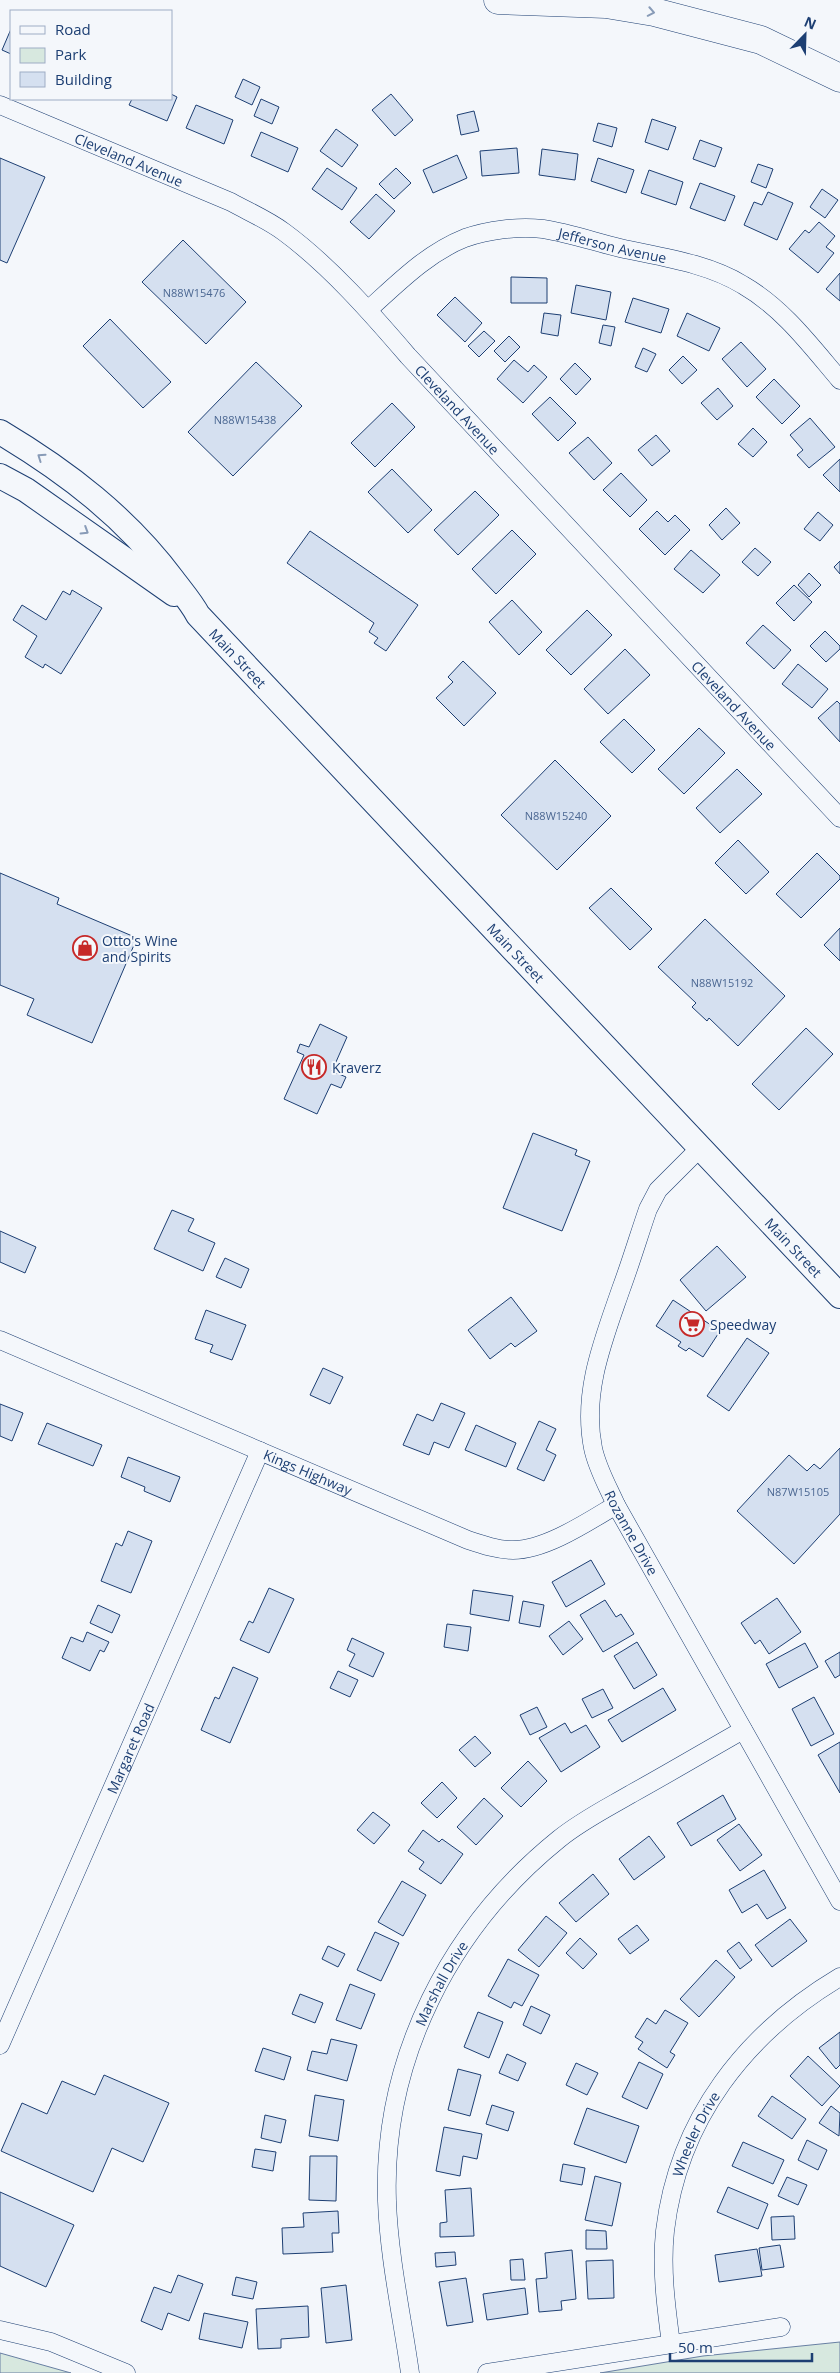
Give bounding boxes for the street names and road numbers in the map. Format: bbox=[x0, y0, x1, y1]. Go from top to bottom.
street label: Cleveland Avenue bbox=[72, 128, 186, 190]
street label: Jefferson Avenue bbox=[555, 222, 669, 267]
street label: Cleveland Avenue bbox=[411, 360, 504, 458]
street label: Main Street bbox=[206, 624, 271, 692]
street label: Cleveland Avenue bbox=[688, 656, 781, 754]
street label: Main Street bbox=[483, 919, 549, 986]
street label: Main Street bbox=[761, 1213, 827, 1281]
street label: Kings Highway bbox=[261, 1444, 356, 1499]
street label: Rozanne Drive bbox=[601, 1487, 663, 1578]
street label: Margaret Road bbox=[102, 1700, 158, 1797]
street label: Marshall Drive bbox=[410, 1937, 472, 2029]
street label: Wheeler Drive bbox=[667, 2087, 724, 2179]

